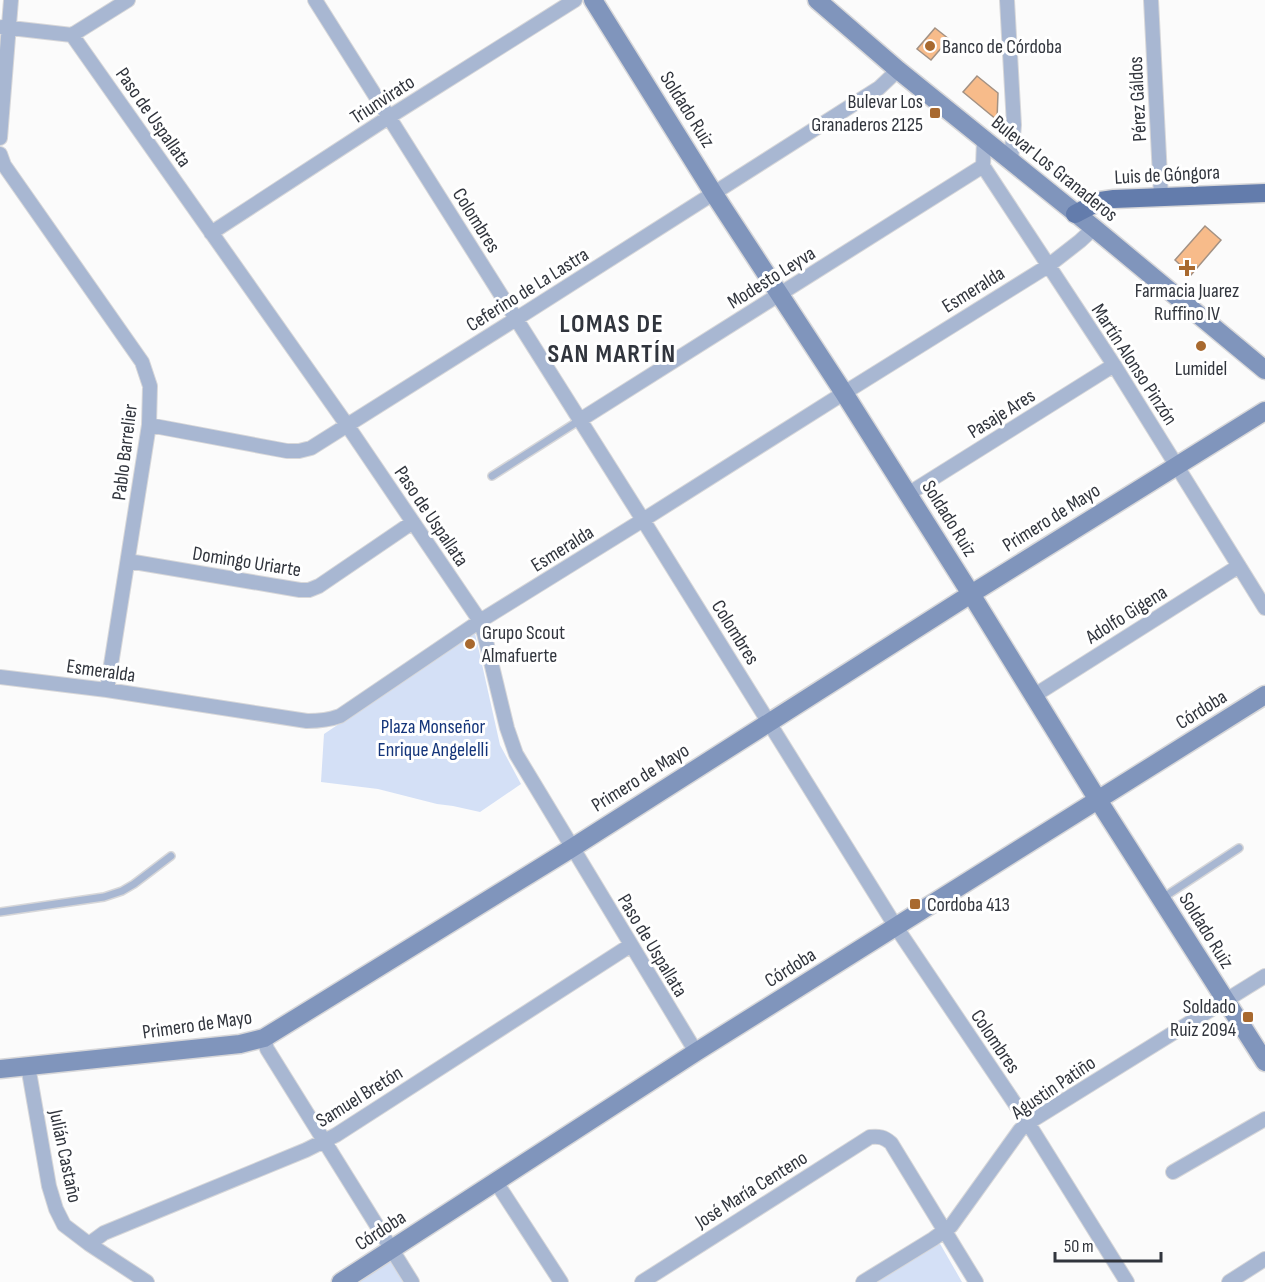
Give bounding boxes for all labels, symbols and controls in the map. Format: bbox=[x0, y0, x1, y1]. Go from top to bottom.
place label: Banco de Córdoba bbox=[942, 35, 1062, 59]
marker: Banco de Córdoba bbox=[923, 39, 937, 53]
street label: Pérez Gáldos bbox=[1124, 56, 1152, 142]
street label: Paso de Uspallata bbox=[110, 63, 196, 172]
street label: Soldado Ruiz bbox=[654, 67, 720, 152]
street label: Triunvirato bbox=[346, 70, 419, 129]
place label: Bulevar Los Granaderos 2125 bbox=[811, 90, 923, 137]
marker: Bulevar Los Granaderos 2125 bbox=[928, 106, 942, 120]
street label: Bulevar Los Granaderos bbox=[986, 111, 1122, 227]
street label: Luis de Góngora bbox=[1114, 160, 1220, 190]
street label: Colombres bbox=[447, 184, 505, 257]
street label: Modesto Leyva bbox=[723, 241, 820, 314]
street label: Ceferino de La Lastra bbox=[462, 243, 593, 337]
street label: Esmeralda bbox=[938, 261, 1009, 318]
marker: Farmacia Juarez Ruffino IV bbox=[1180, 261, 1194, 275]
place label: Farmacia Juarez Ruffino IV bbox=[1135, 279, 1239, 326]
street label: Martín Alonso Pinzón bbox=[1086, 299, 1182, 430]
district label: LOMAS DE SAN MARTÍN bbox=[547, 309, 677, 370]
marker: Lumidel bbox=[1194, 339, 1208, 353]
place label: Lumidel bbox=[1175, 357, 1227, 381]
street label: Pasaje Ares bbox=[963, 384, 1040, 444]
street label: Pablo Barrelier bbox=[107, 402, 143, 502]
street label: Paso de Uspallata bbox=[389, 462, 474, 571]
street label: Soldado Ruiz bbox=[916, 476, 982, 561]
street label: Primero de Mayo bbox=[998, 478, 1105, 557]
street label: Esmeralda bbox=[527, 520, 598, 577]
street label: Domingo Uriarte bbox=[191, 542, 303, 582]
street label: Adolfo Gigena bbox=[1081, 580, 1172, 650]
street label: Colombres bbox=[706, 596, 764, 669]
place label: Grupo Scout Almafuerte bbox=[481, 621, 565, 668]
marker: Grupo Scout Almafuerte bbox=[463, 637, 477, 651]
street label: Esmeralda bbox=[65, 654, 137, 688]
street label: Córdoba bbox=[1171, 685, 1232, 735]
park label: Plaza Monseñor Enrique Angelelli bbox=[378, 715, 488, 762]
street label: Primero de Mayo bbox=[587, 738, 694, 817]
street label: Soldado Ruiz bbox=[1173, 888, 1239, 973]
street label: Paso de Uspallata bbox=[612, 890, 692, 1001]
place label: Cordoba 413 bbox=[927, 893, 1010, 917]
marker: Cordoba 413 bbox=[908, 897, 922, 911]
street label: Córdoba bbox=[760, 943, 821, 993]
place label: Soldado Ruiz 2094 bbox=[1170, 995, 1236, 1042]
street label: Primero de Mayo bbox=[141, 1005, 254, 1045]
street label: Colombres bbox=[965, 1005, 1025, 1078]
marker: Soldado Ruiz 2094 bbox=[1241, 1010, 1255, 1024]
street label: Agustin Patiño bbox=[1006, 1051, 1100, 1125]
street label: Samuel Bretón bbox=[312, 1061, 407, 1133]
street label: Julián Castaño bbox=[43, 1106, 87, 1205]
street label: José María Centeno bbox=[690, 1146, 812, 1234]
street label: Córdoba bbox=[351, 1206, 411, 1256]
scale bar bbox=[1055, 1225, 1162, 1263]
text: 50 m bbox=[1064, 1236, 1094, 1257]

